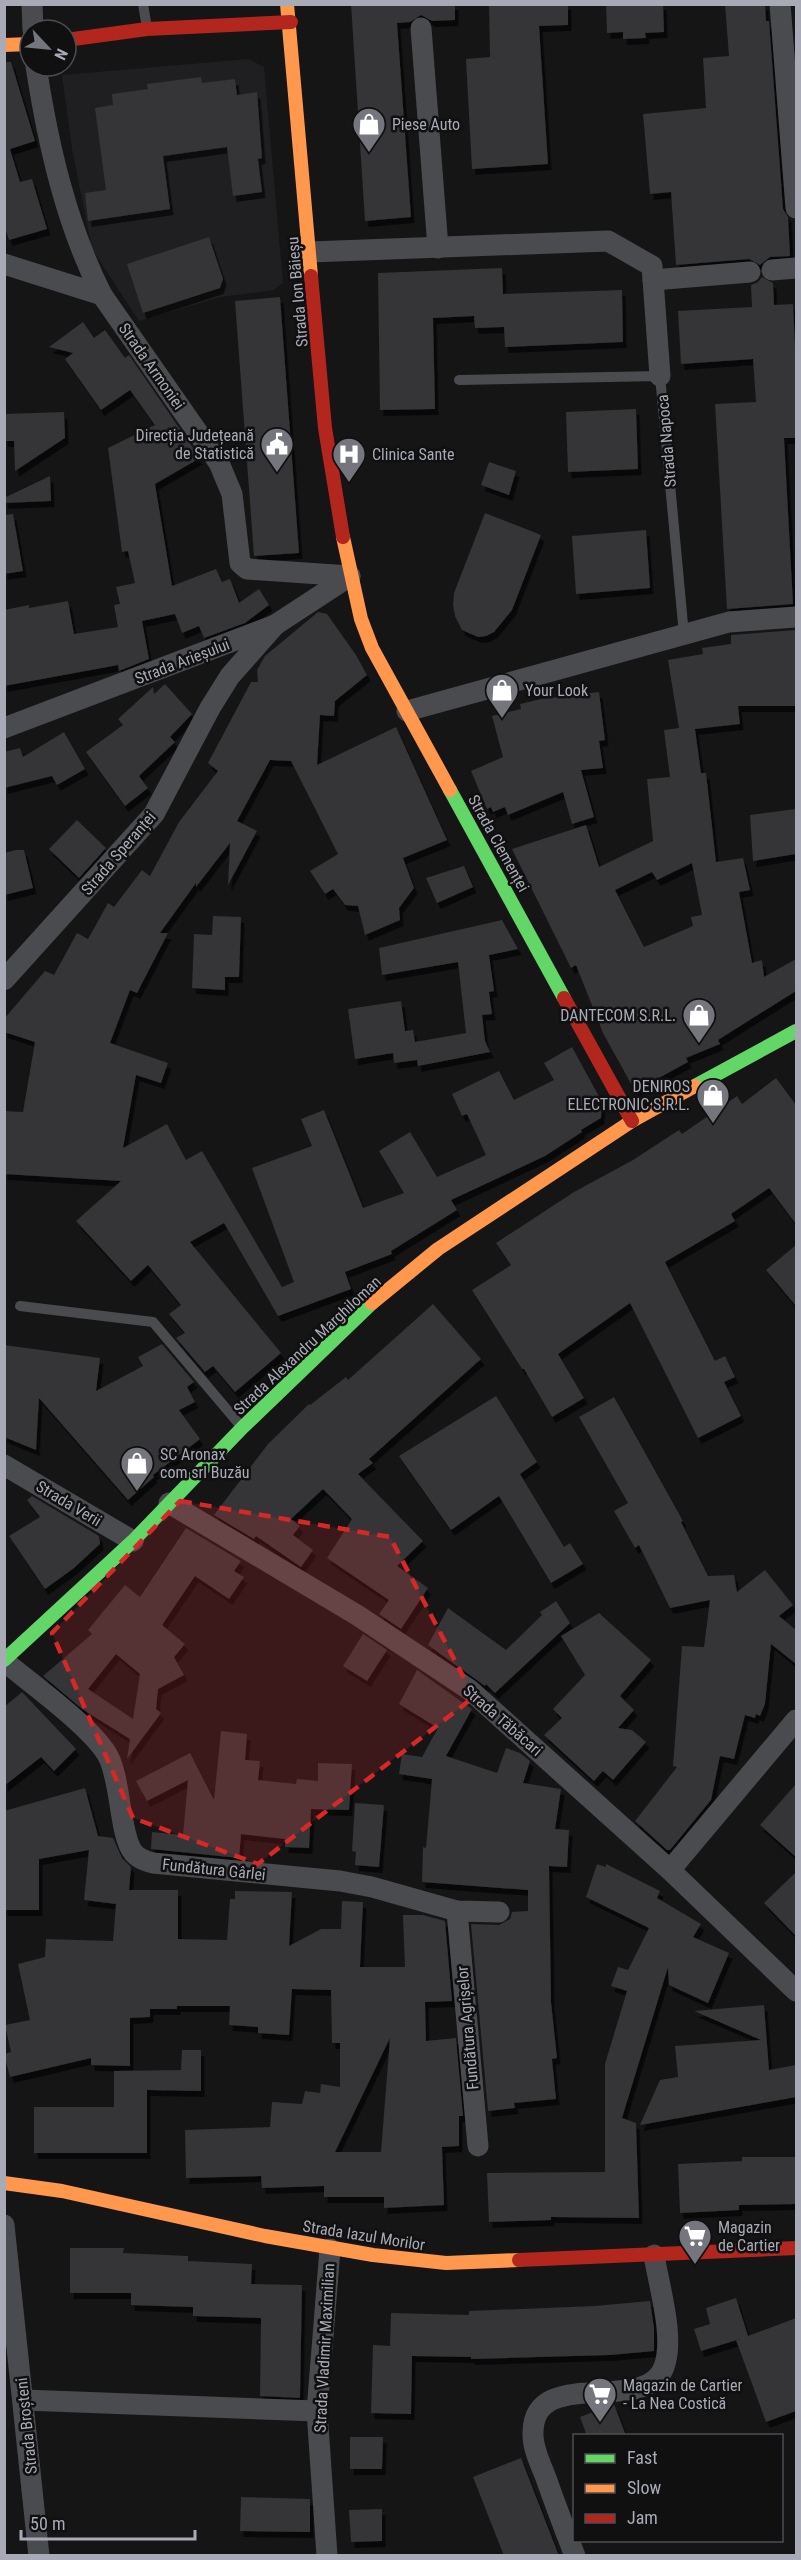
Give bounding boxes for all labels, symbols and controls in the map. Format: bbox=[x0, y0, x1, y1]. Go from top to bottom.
north arrow bbox=[18, 18, 78, 78]
text: N bbox=[50, 46, 72, 63]
shop icon: Piese Auto bbox=[351, 106, 387, 153]
place label: Piese Auto bbox=[392, 115, 460, 134]
street label: Strada Ion Băieșu bbox=[283, 236, 313, 348]
street label: Strada Armoniei bbox=[115, 319, 188, 413]
street label: Strada Napoca bbox=[653, 394, 680, 488]
place label: Direcția Județeană de Statistică bbox=[136, 426, 254, 463]
public building icon: Direcția Județeană de Statistică bbox=[259, 426, 295, 473]
hospital icon: Clinica Sante bbox=[331, 436, 367, 483]
place label: Clinica Sante bbox=[372, 445, 455, 464]
street label: Strada Arieșului bbox=[132, 635, 233, 689]
shop icon: Your Look bbox=[484, 672, 520, 719]
place label: Your Look bbox=[525, 681, 589, 700]
street label: Strada Clemenței bbox=[463, 791, 533, 896]
street label: Strada Speranței bbox=[77, 808, 160, 900]
shop icon: DANTECOM S.R.L. bbox=[681, 997, 717, 1044]
place label: DANTECOM S.R.L. bbox=[560, 1006, 676, 1025]
place label: DENIROS ELECTRONIC S.R.L. bbox=[567, 1077, 690, 1114]
shop icon: DENIROS ELECTRONIC S.R.L. bbox=[695, 1077, 731, 1124]
street label: Strada Alexandru Marghiloman bbox=[230, 1272, 385, 1419]
shop icon: SC Aronax com srl Buzău bbox=[119, 1445, 155, 1492]
place label: SC Aronax com srl Buzău bbox=[160, 1445, 250, 1482]
street label: Strada Verii bbox=[33, 1477, 105, 1530]
street label: Strada Tăbăcari bbox=[459, 1681, 546, 1760]
street label: Fundătura Gârlei bbox=[161, 1855, 267, 1884]
street label: Fundătura Agrișelor bbox=[453, 1965, 483, 2091]
street label: Strada Iazul Morilor bbox=[301, 2216, 427, 2255]
supermarket icon: Magazin de Cartier bbox=[677, 2218, 713, 2265]
place label: Magazin de Cartier bbox=[718, 2218, 780, 2255]
street label: Strada Vladimir Maximilian bbox=[311, 2263, 338, 2433]
supermarket icon: Magazin de Cartier - La Nea Costică bbox=[582, 2376, 618, 2423]
place label: Magazin de Cartier - La Nea Costică bbox=[623, 2376, 742, 2413]
street label: Strada Broșteni bbox=[12, 2377, 42, 2475]
legend bbox=[573, 2434, 783, 2542]
text: Fast bbox=[627, 2447, 658, 2468]
text: Slow bbox=[627, 2477, 662, 2498]
scale bar bbox=[21, 2503, 195, 2541]
text: Jam bbox=[627, 2507, 658, 2528]
text: 50 m bbox=[30, 2513, 65, 2534]

